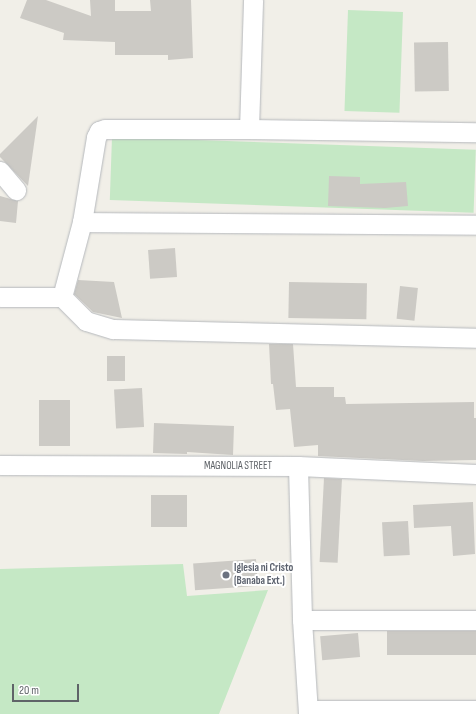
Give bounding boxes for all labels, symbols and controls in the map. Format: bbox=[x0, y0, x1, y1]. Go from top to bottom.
street label: MAGNOLIA STREET bbox=[204, 459, 272, 473]
place label: Iglesia ni Cristo (Banaba Ext.) bbox=[234, 562, 293, 588]
marker: Iglesia ni Cristo (Banaba Ext.) bbox=[221, 570, 231, 580]
scale bar bbox=[14, 676, 81, 702]
text: 20 m bbox=[19, 683, 39, 698]

